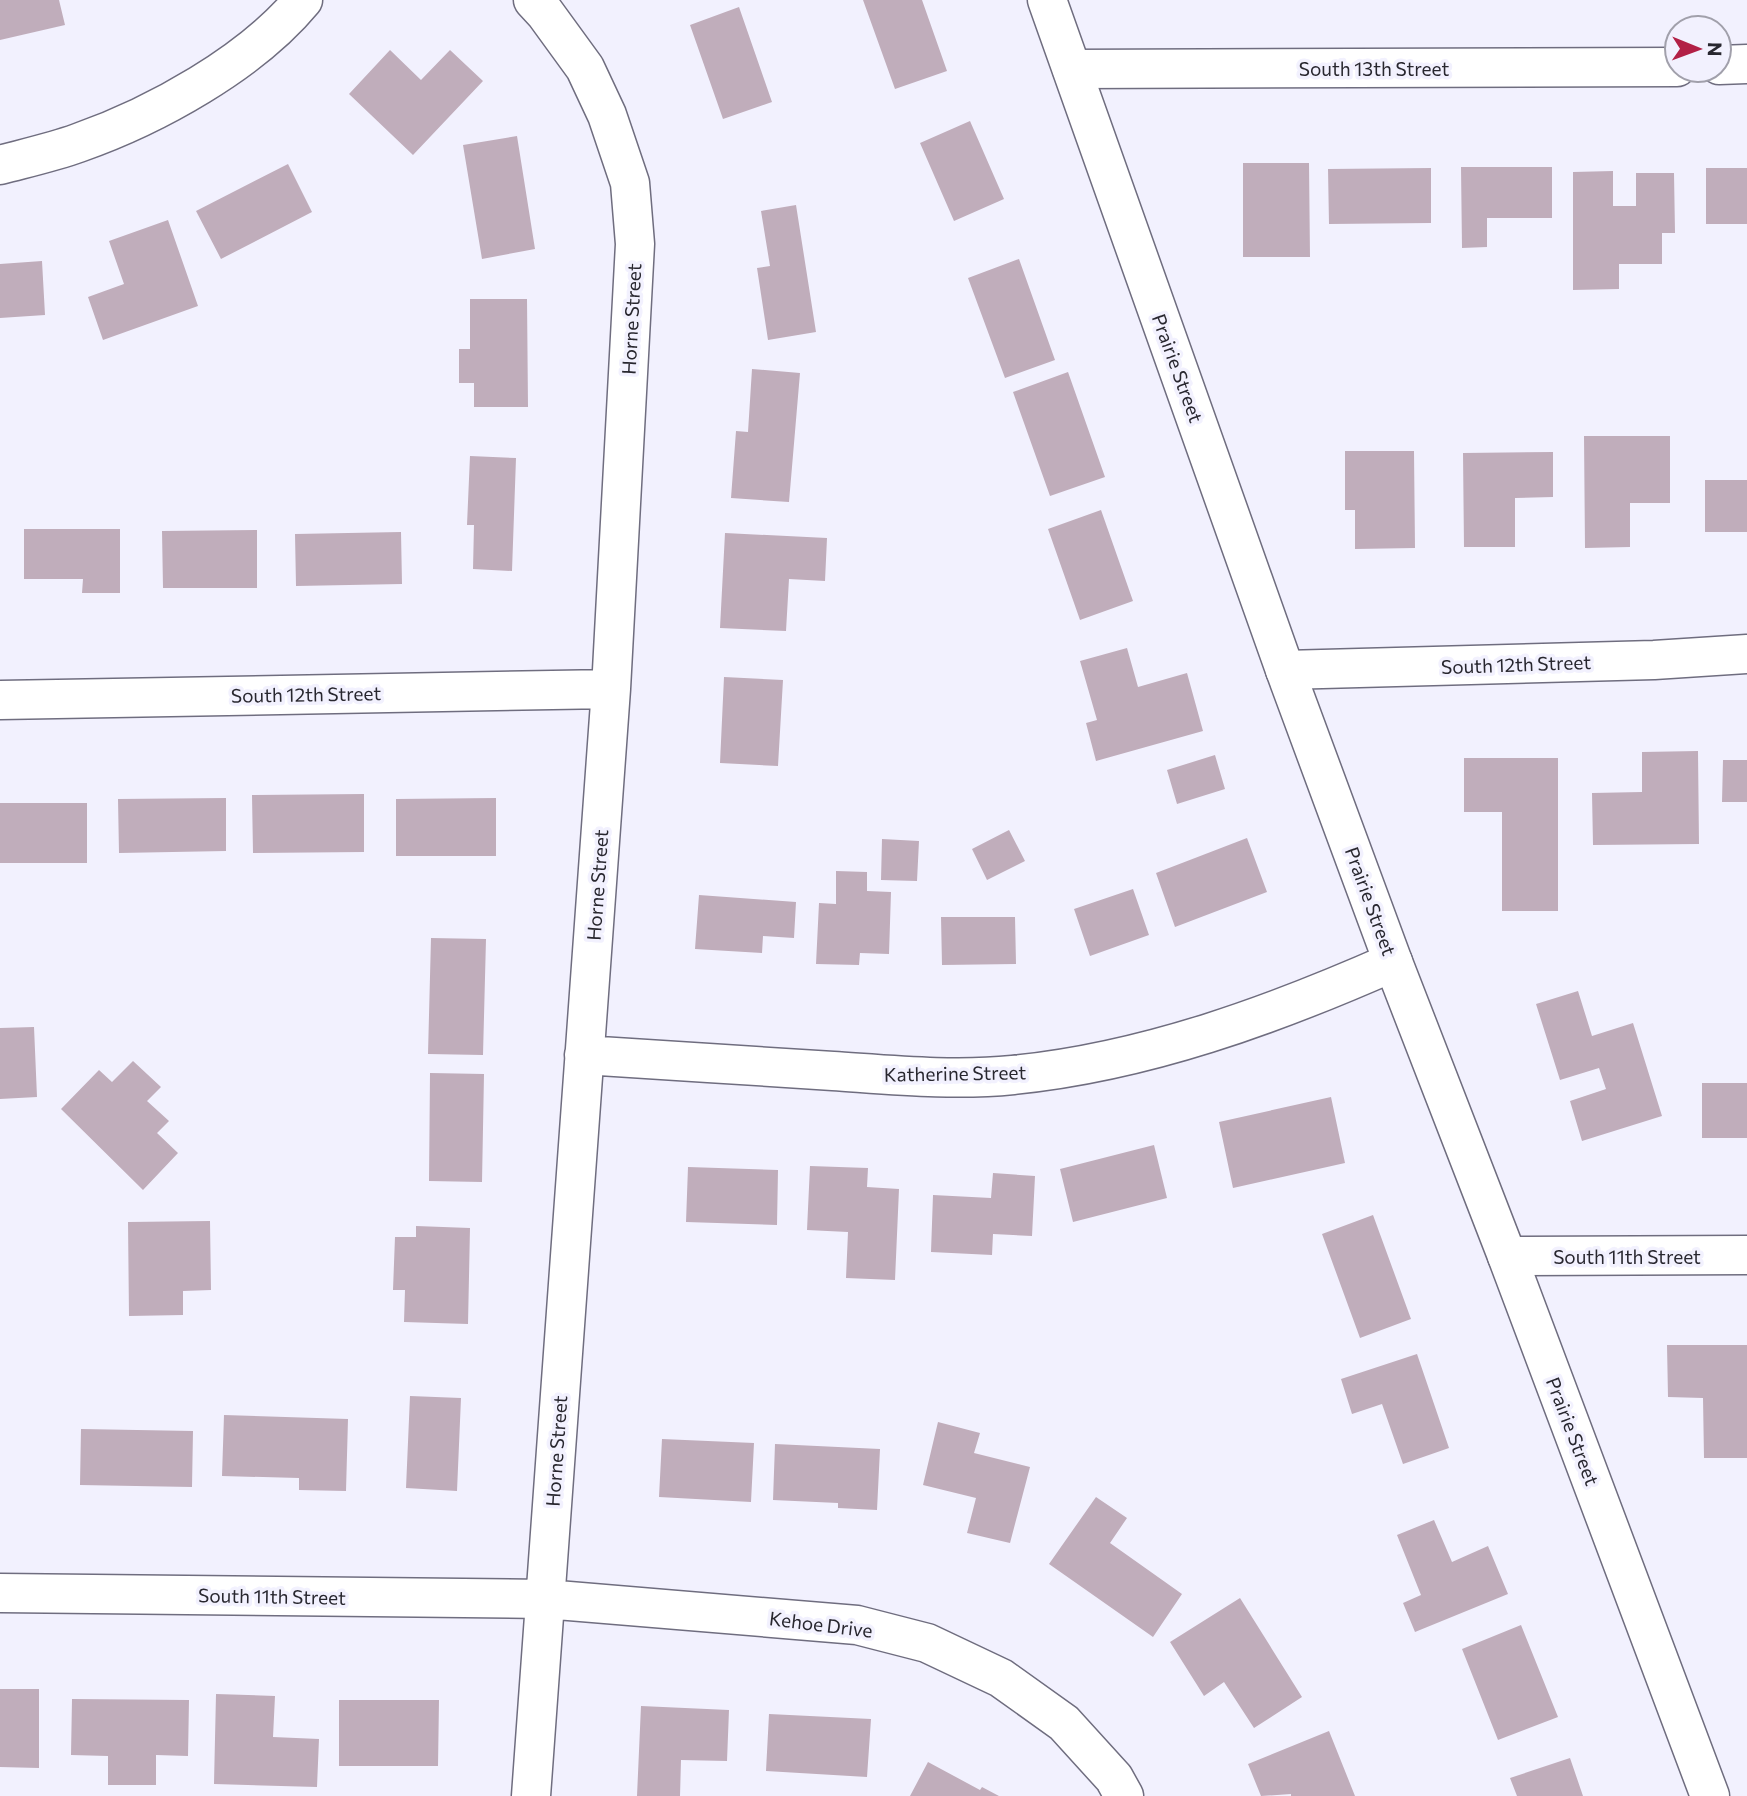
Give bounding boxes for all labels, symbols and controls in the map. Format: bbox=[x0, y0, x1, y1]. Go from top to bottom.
north arrow bbox=[1663, 14, 1733, 84]
text: N bbox=[1704, 42, 1727, 57]
street label: South 13th Street bbox=[1299, 57, 1449, 80]
street label: Horne Street bbox=[617, 263, 645, 375]
street label: Prairie Street bbox=[1148, 311, 1208, 426]
street label: South 12th Street bbox=[1441, 650, 1592, 678]
street label: South 12th Street bbox=[231, 681, 381, 707]
street label: Horne Street bbox=[582, 828, 612, 941]
street label: Prairie Street bbox=[1341, 844, 1401, 959]
street label: Katherine Street bbox=[884, 1060, 1026, 1086]
street label: South 11th Street bbox=[1553, 1245, 1701, 1268]
street label: Prairie Street bbox=[1542, 1374, 1604, 1489]
street label: Horne Street bbox=[541, 1394, 571, 1507]
street label: South 11th Street bbox=[198, 1583, 346, 1609]
street label: Kehoe Drive bbox=[768, 1606, 874, 1642]

